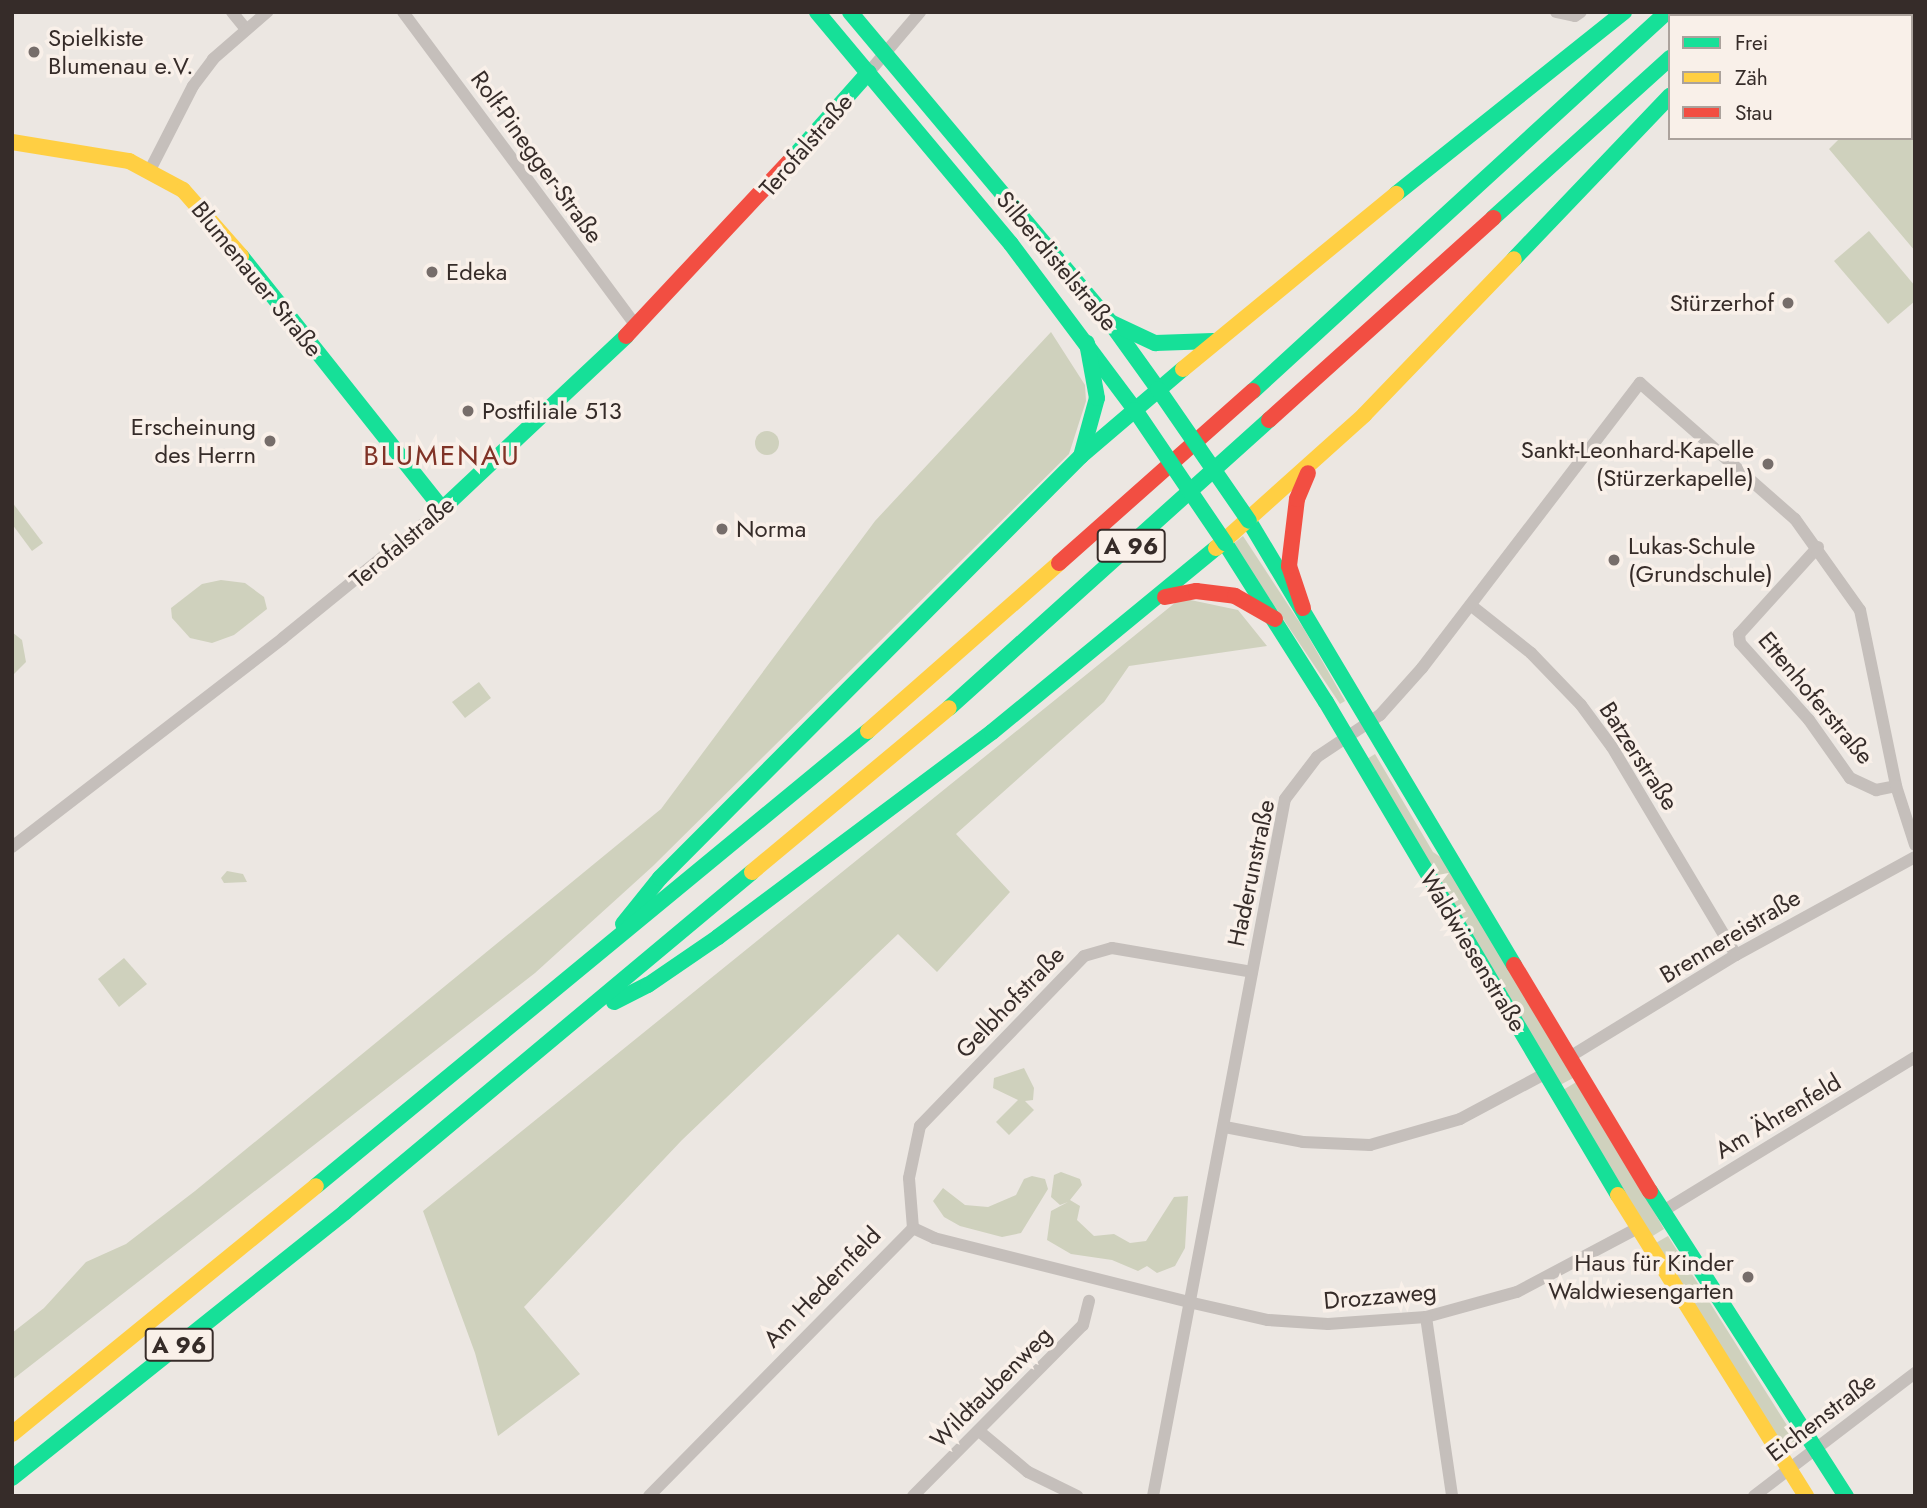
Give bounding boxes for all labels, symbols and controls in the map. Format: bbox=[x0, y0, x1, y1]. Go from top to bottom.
legend bbox=[1668, 14, 1913, 140]
place label: Spielkiste Blumenau e.V. bbox=[48, 24, 194, 80]
text: Frei bbox=[1735, 28, 1768, 58]
marker: Spielkiste Blumenau e.V. bbox=[26, 44, 42, 60]
text: Zäh bbox=[1735, 63, 1768, 93]
street label: Rolf-Pinegger-Straße bbox=[465, 65, 609, 249]
street label: Terofalstraße bbox=[753, 88, 859, 202]
text: Stau bbox=[1735, 98, 1773, 128]
street label: Silberdistelstraße bbox=[990, 185, 1124, 337]
street label: Blumenauer Straße bbox=[185, 195, 329, 363]
place label: Edeka bbox=[446, 258, 507, 286]
marker: Edeka bbox=[424, 264, 440, 280]
place label: Stürzerhof bbox=[1670, 289, 1774, 317]
marker: Stürzerhof bbox=[1780, 295, 1796, 311]
place label: Postfiliale 513 bbox=[482, 397, 622, 425]
marker: Postfiliale 513 bbox=[460, 403, 476, 419]
place label: Erscheinung des Herrn bbox=[131, 413, 256, 469]
marker: Erscheinung des Herrn bbox=[262, 433, 278, 449]
place label: Sankt-Leonhard-Kapelle (Stürzerkapelle) bbox=[1521, 436, 1754, 492]
district label: BLUMENAU bbox=[364, 439, 520, 473]
marker: Sankt-Leonhard-Kapelle (Stürzerkapelle) bbox=[1760, 456, 1776, 472]
street label: Terofalstraße bbox=[344, 490, 460, 594]
place label: Norma bbox=[736, 515, 806, 543]
marker: Norma bbox=[714, 521, 730, 537]
road number: A 96 bbox=[1096, 526, 1166, 566]
place label: Lukas-Schule (Grundschule) bbox=[1628, 532, 1773, 588]
marker: Lukas-Schule (Grundschule) bbox=[1606, 552, 1622, 568]
street label: Ettenhoferstraße bbox=[1752, 626, 1880, 770]
street label: Batzerstraße bbox=[1593, 697, 1685, 815]
street label: Haderunstraße bbox=[1221, 797, 1281, 949]
street label: Waldwiesenstraße bbox=[1414, 865, 1532, 1037]
street label: Brennereistraße bbox=[1655, 883, 1805, 989]
street label: Gelbhofstraße bbox=[950, 940, 1070, 1064]
street label: Am Ährenfeld bbox=[1710, 1067, 1846, 1165]
street label: Am Hedernfeld bbox=[757, 1221, 887, 1353]
place label: Haus für Kinder Waldwiesengarten bbox=[1548, 1249, 1734, 1305]
marker: Haus für Kinder Waldwiesengarten bbox=[1740, 1269, 1756, 1285]
street label: Drozzaweg bbox=[1322, 1277, 1438, 1315]
street label: Wildtaubenweg bbox=[924, 1320, 1058, 1454]
road number: A 96 bbox=[144, 1326, 214, 1364]
street label: Eichenstraße bbox=[1761, 1367, 1881, 1467]

